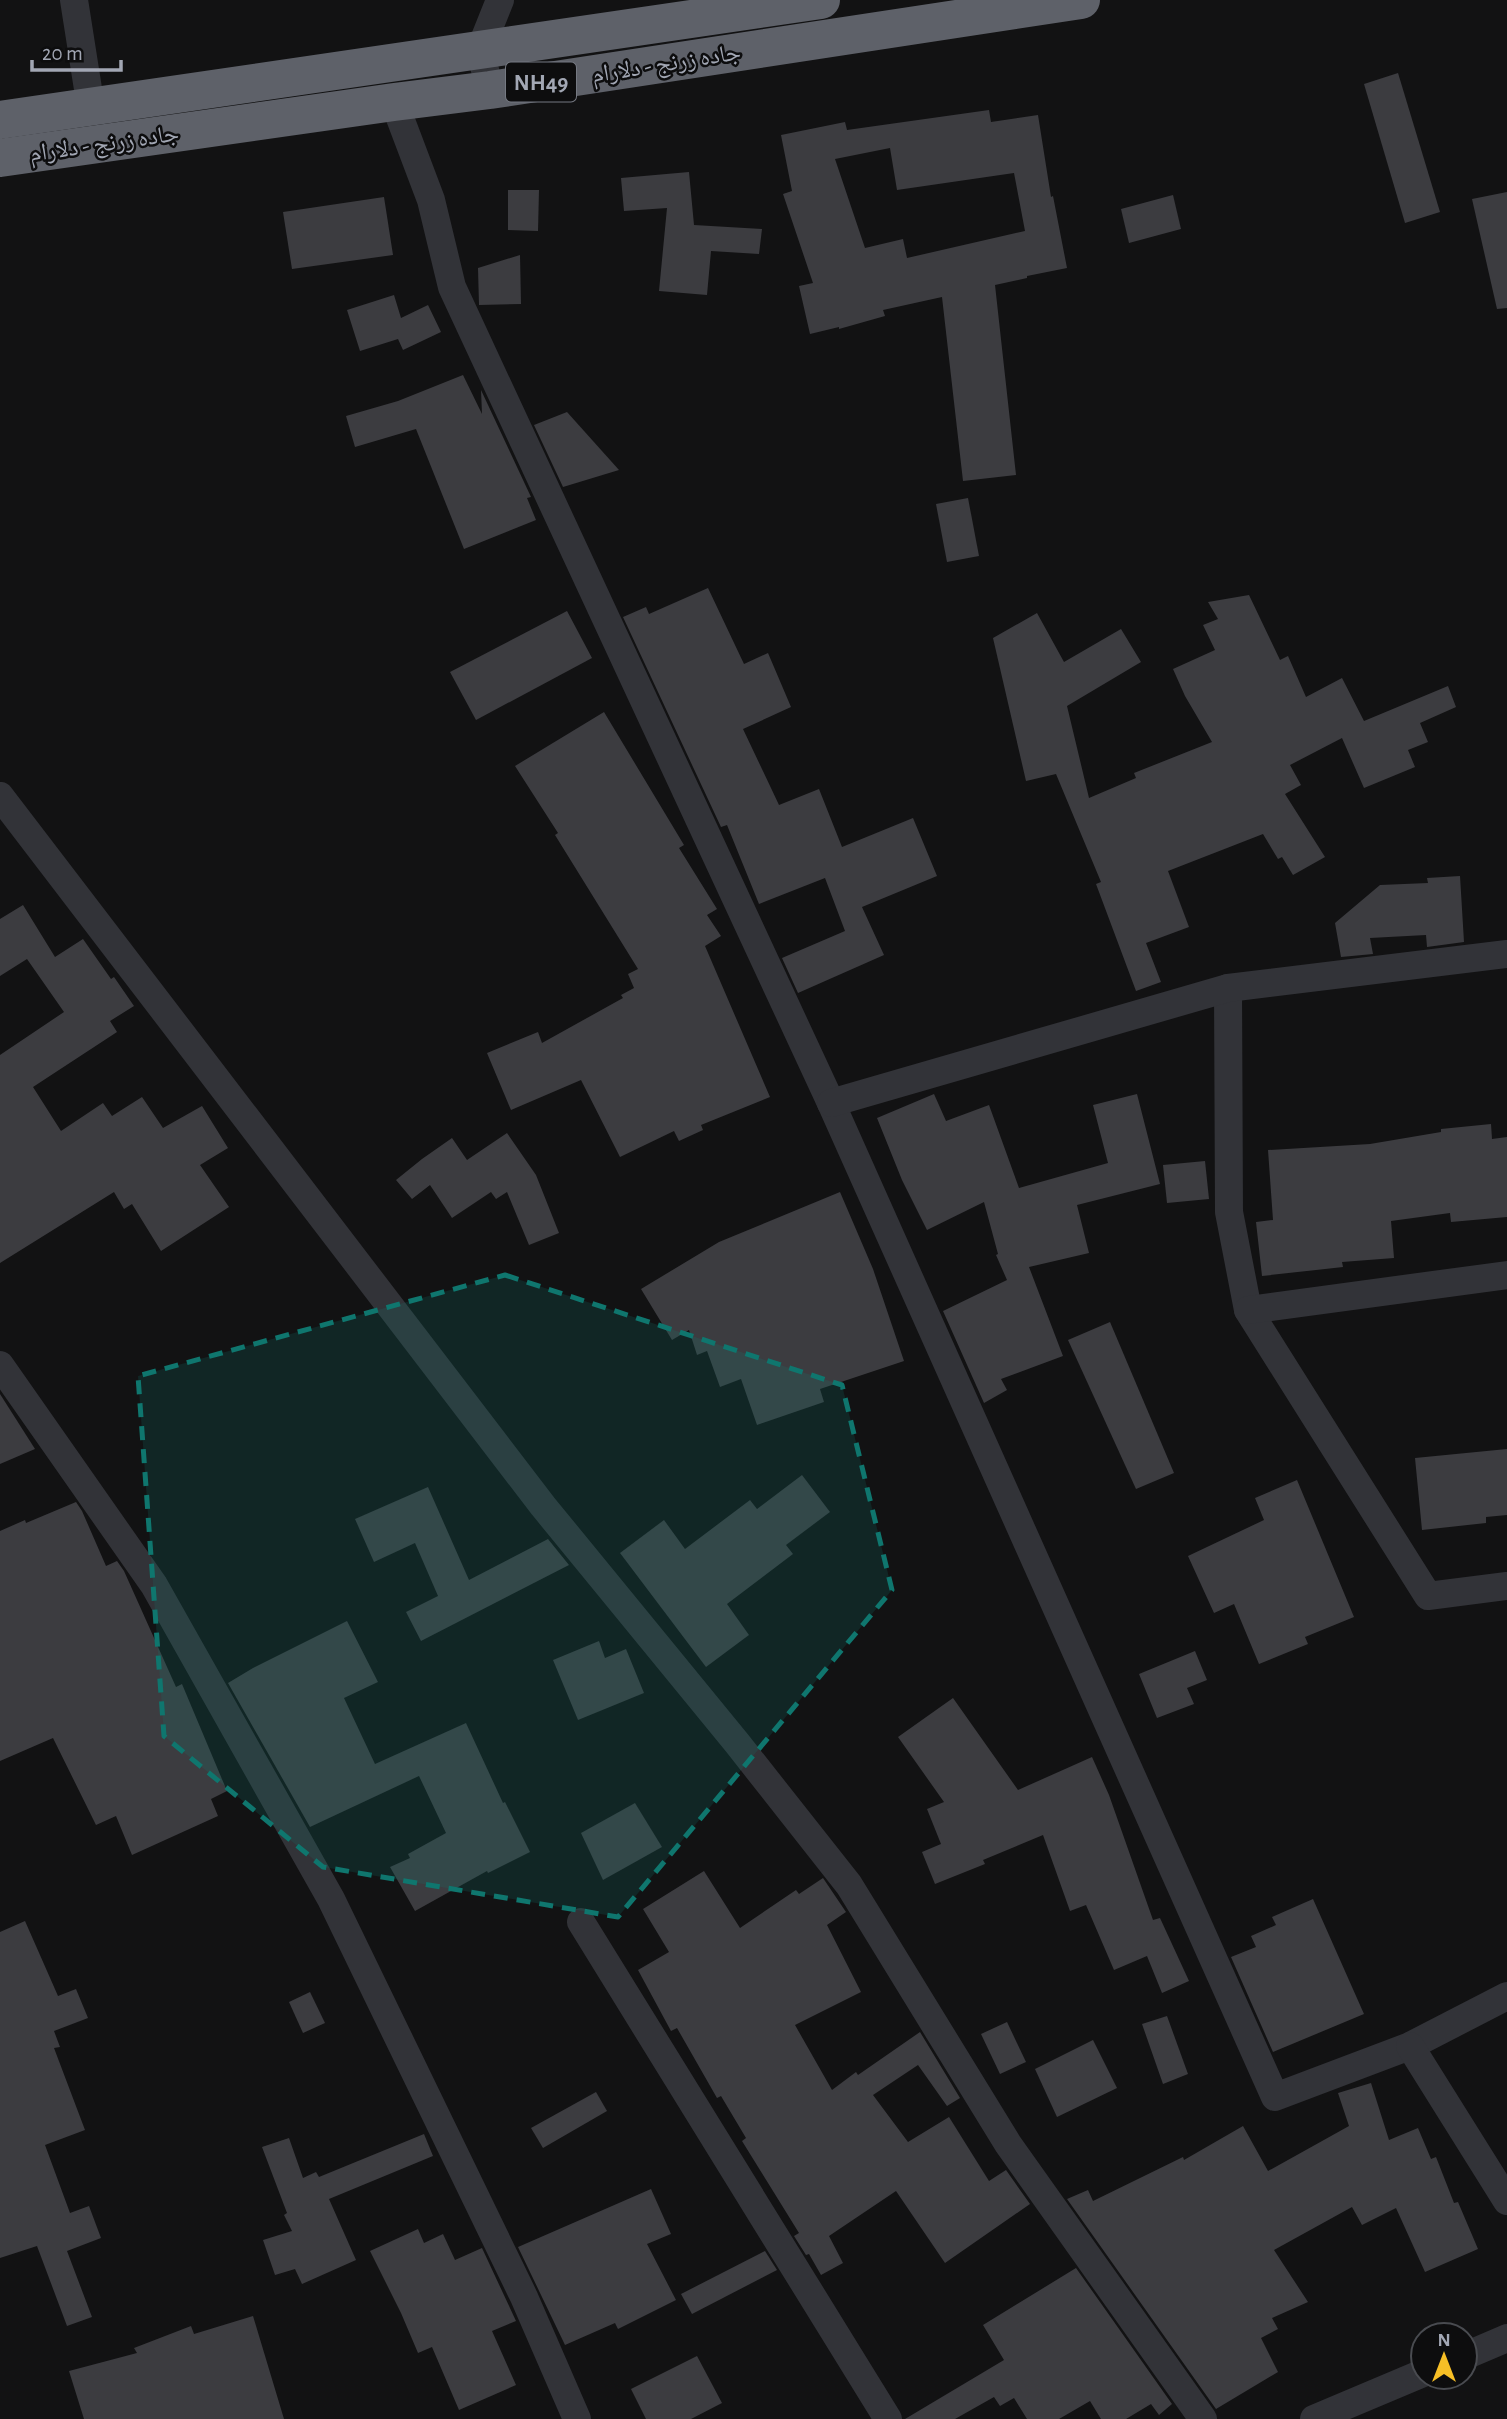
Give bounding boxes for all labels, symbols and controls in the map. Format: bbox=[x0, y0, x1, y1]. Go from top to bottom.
scale bar bbox=[32, 28, 121, 72]
street label: جاده زرنج - دلارام bbox=[590, 40, 743, 91]
text: 20 m bbox=[42, 43, 83, 64]
road number: NH49 bbox=[506, 62, 576, 102]
street label: جاده زرنج - دلارام bbox=[28, 122, 181, 169]
north arrow bbox=[1409, 2321, 1479, 2391]
text: N bbox=[1437, 2331, 1451, 2350]

